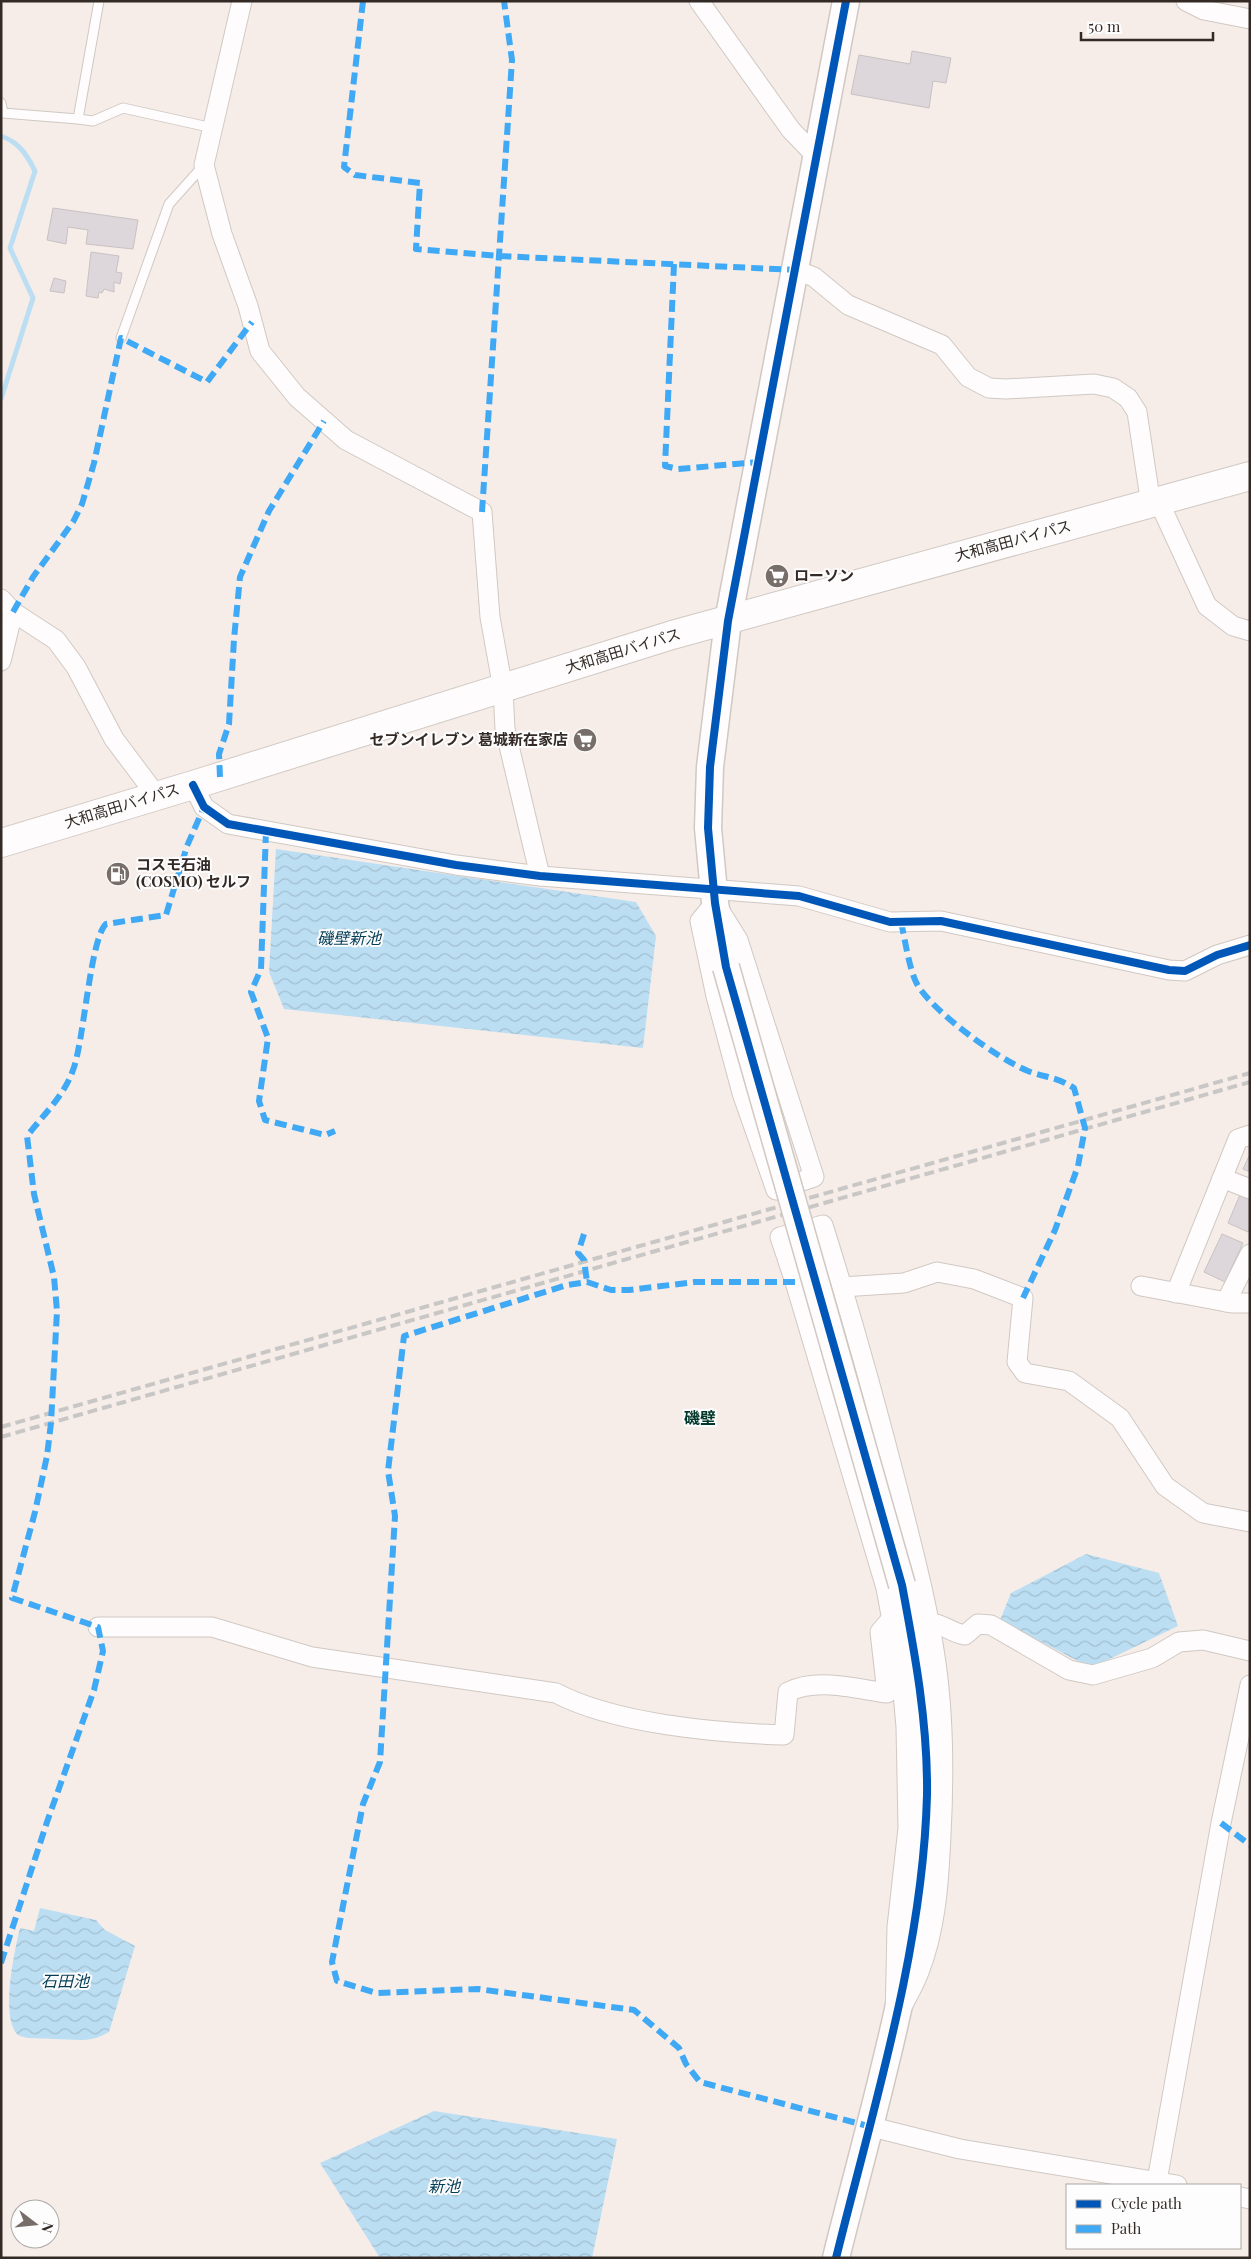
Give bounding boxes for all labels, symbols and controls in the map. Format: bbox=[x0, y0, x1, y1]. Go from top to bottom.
scale bar bbox=[1081, 10, 1214, 42]
text: 50 m bbox=[1088, 16, 1121, 36]
street label: 大和高田バイパス bbox=[952, 515, 1073, 565]
supermarket icon: ローソン bbox=[764, 563, 790, 589]
place label: ローソン bbox=[794, 565, 854, 585]
street label: 大和高田バイパス bbox=[563, 623, 683, 677]
supermarket icon: セブンイレブン 葛城新在家店 bbox=[572, 727, 598, 753]
place label: セブンイレブン 葛城新在家店 bbox=[370, 729, 568, 749]
street label: 大和高田バイパス bbox=[62, 778, 182, 832]
place label: コスモ石油 (COSMO) セルフ bbox=[136, 854, 251, 891]
fuel station icon: コスモ石油 (COSMO) セルフ bbox=[105, 861, 131, 887]
water label: 磯壁新池 bbox=[317, 927, 383, 948]
district label: 磯壁 bbox=[684, 1407, 716, 1428]
water label: 石田池 bbox=[41, 1970, 91, 1991]
water label: 新池 bbox=[428, 2175, 462, 2196]
legend bbox=[1066, 2184, 1241, 2249]
text: Cycle path bbox=[1111, 2193, 1182, 2213]
north arrow bbox=[10, 2199, 60, 2249]
text: Path bbox=[1111, 2218, 1141, 2238]
text: N bbox=[37, 2220, 59, 2235]

